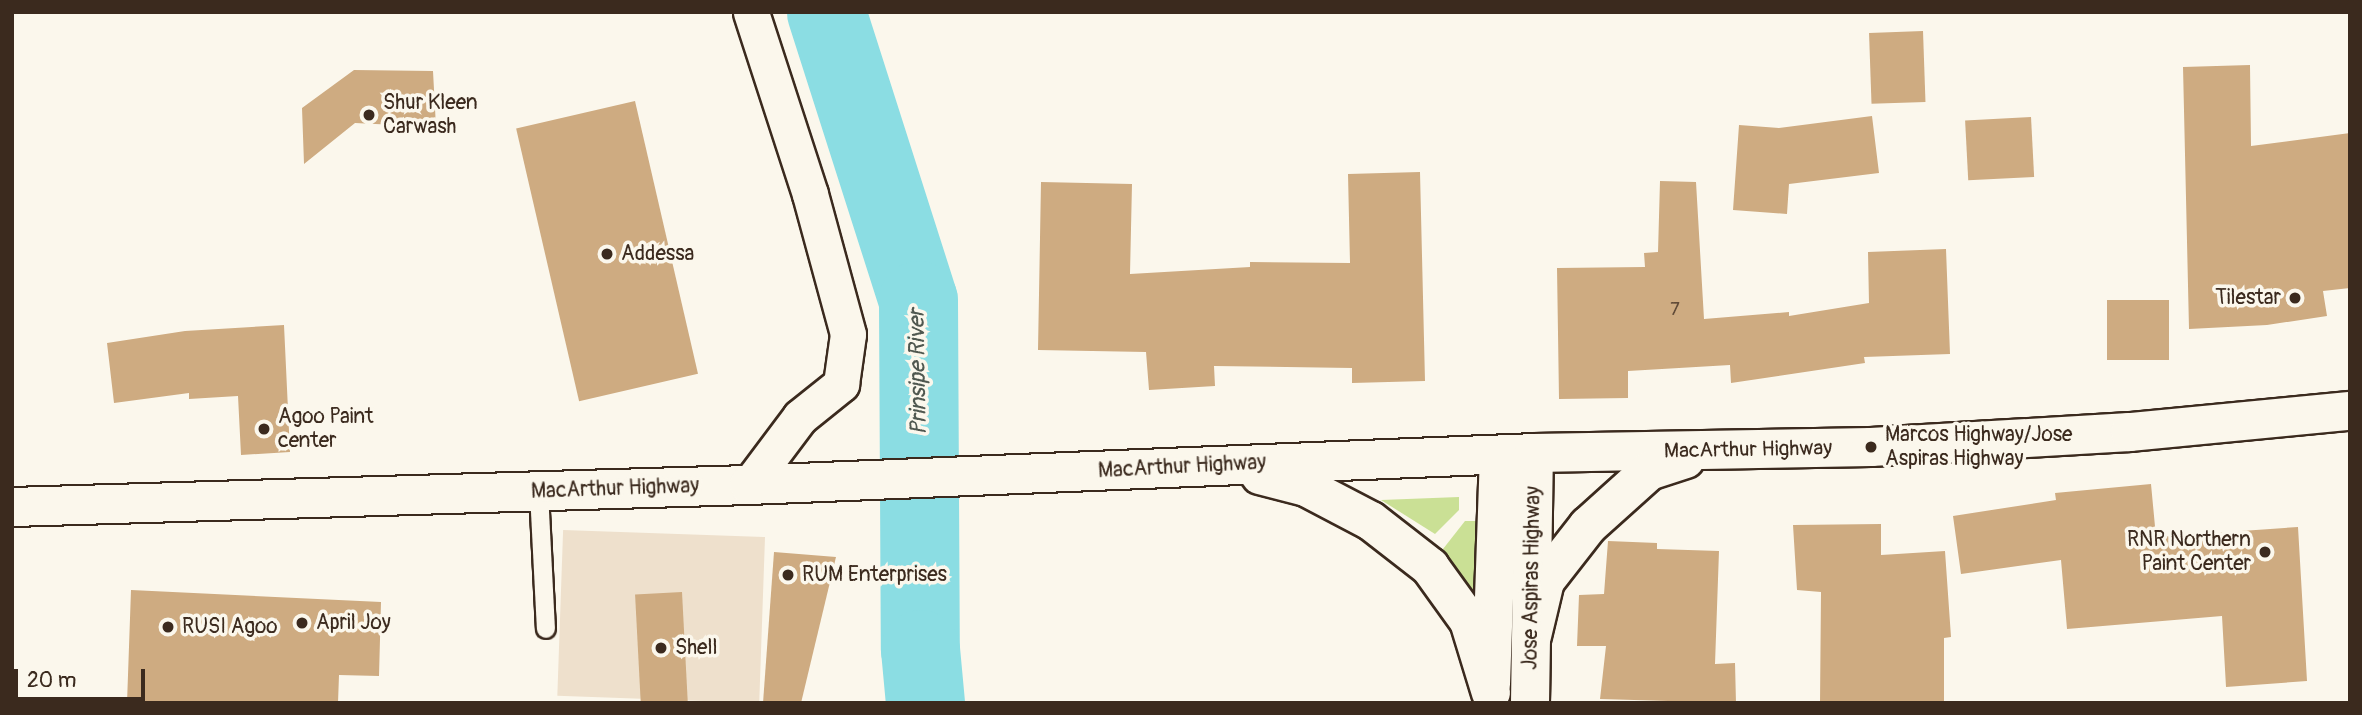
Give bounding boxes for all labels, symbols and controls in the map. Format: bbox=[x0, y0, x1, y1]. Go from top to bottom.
place label: Shur Kleen Carwash bbox=[383, 90, 478, 140]
marker: Shur Kleen Carwash bbox=[361, 107, 377, 123]
place label: Addessa bbox=[621, 241, 694, 267]
marker: Addessa bbox=[599, 246, 615, 262]
place label: Tilestar bbox=[2215, 285, 2281, 311]
marker: Tilestar bbox=[2287, 290, 2303, 306]
house number: 7 bbox=[1670, 299, 1680, 321]
water label: Prinsipe River bbox=[903, 309, 933, 435]
place label: Agoo Paint center bbox=[278, 404, 373, 454]
marker: Agoo Paint center bbox=[256, 421, 272, 437]
place label: Marcos Highway/Jose Aspiras Highway bbox=[1885, 422, 2072, 472]
street label: MacArthur Highway bbox=[1664, 436, 1832, 464]
marker: Marcos Highway/Jose Aspiras Highway bbox=[1863, 439, 1879, 455]
street label: MacArthur Highway bbox=[1097, 450, 1267, 484]
street label: MacArthur Highway bbox=[531, 473, 699, 505]
street label: Jose Aspiras Highway bbox=[1518, 486, 1546, 670]
place label: RNR Northern Paint Center bbox=[2127, 527, 2251, 577]
marker: RNR Northern Paint Center bbox=[2257, 544, 2273, 560]
place label: RUM Enterprises bbox=[802, 562, 947, 588]
marker: RUM Enterprises bbox=[780, 567, 796, 583]
place label: April Joy bbox=[316, 610, 391, 636]
place label: RUSI Agoo bbox=[182, 614, 278, 640]
marker: April Joy bbox=[294, 615, 310, 631]
marker: RUSI Agoo bbox=[160, 619, 176, 635]
place label: Shell bbox=[675, 635, 717, 661]
marker: Shell bbox=[653, 640, 669, 656]
scale bar bbox=[18, 656, 149, 700]
text: 20 m bbox=[27, 667, 76, 694]

